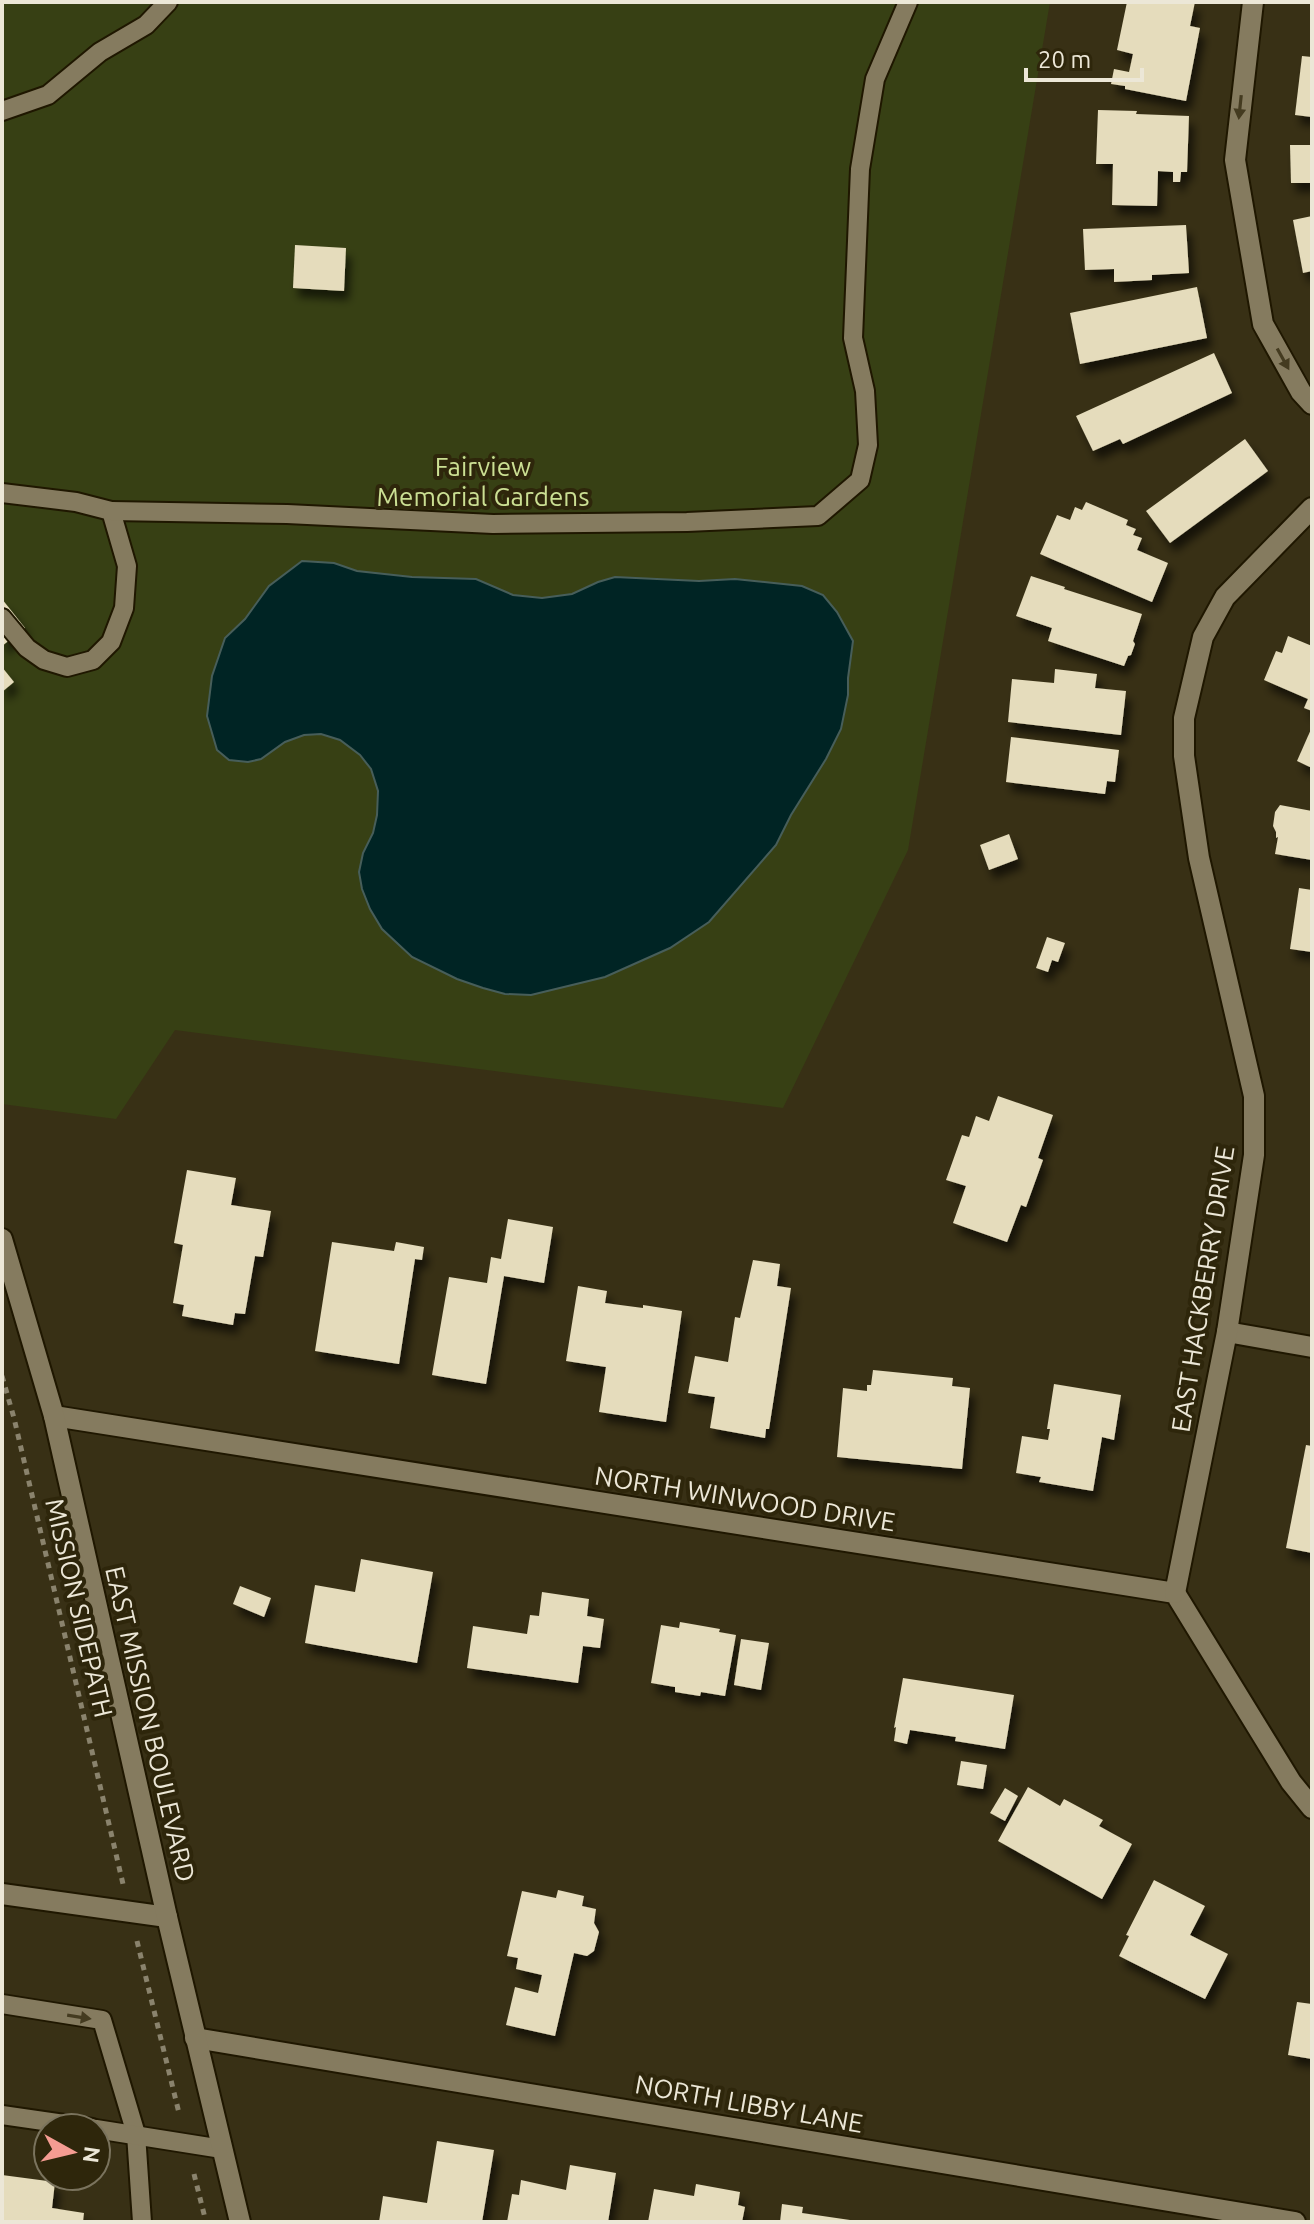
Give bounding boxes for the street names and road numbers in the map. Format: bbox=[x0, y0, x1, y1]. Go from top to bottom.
street label: EAST HACKBERRY DRIVE bbox=[1166, 1144, 1239, 1434]
street label: NORTH WINWOOD DRIVE bbox=[593, 1460, 897, 1537]
street label: MISSION SIDEPATH bbox=[40, 1496, 119, 1720]
street label: EAST MISSION BOULEVARD bbox=[100, 1563, 201, 1885]
street label: NORTH LIBBY LANE bbox=[633, 2069, 865, 2138]

